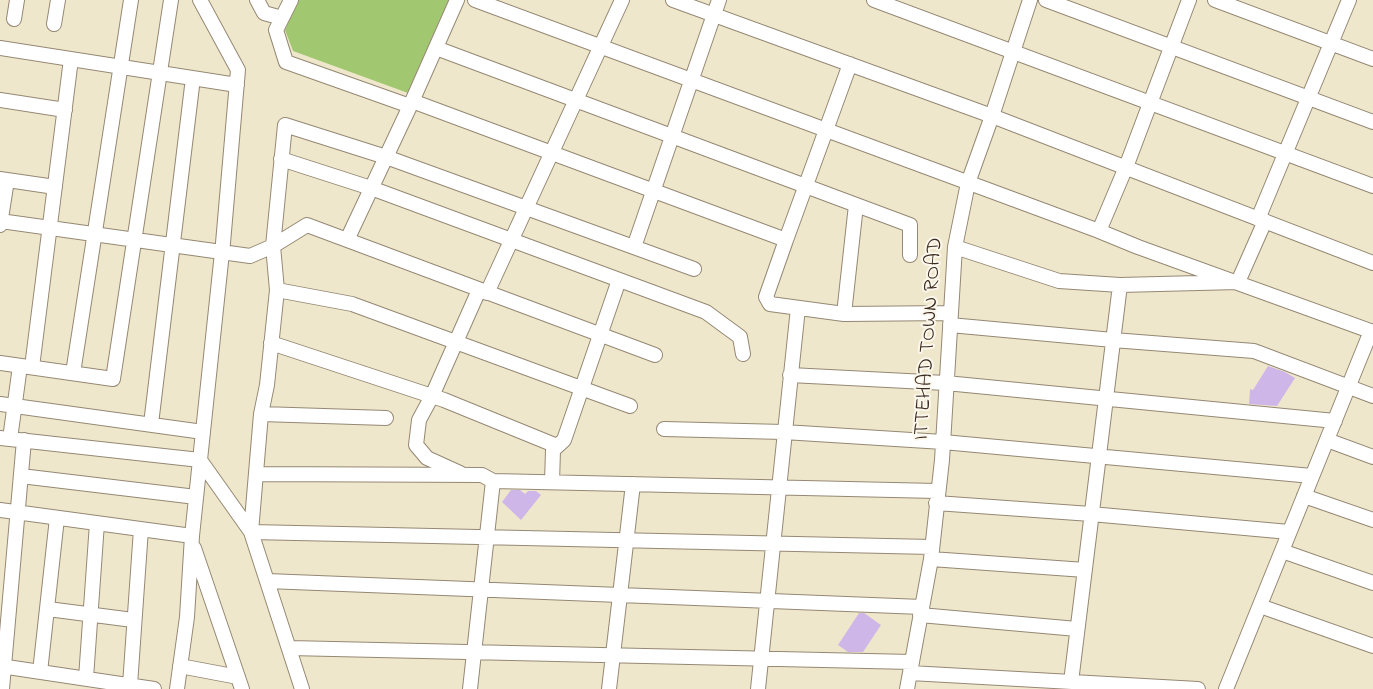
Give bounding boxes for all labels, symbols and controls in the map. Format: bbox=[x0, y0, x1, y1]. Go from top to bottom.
street label: ITTEHAD TOWN ROAD bbox=[910, 237, 950, 441]

